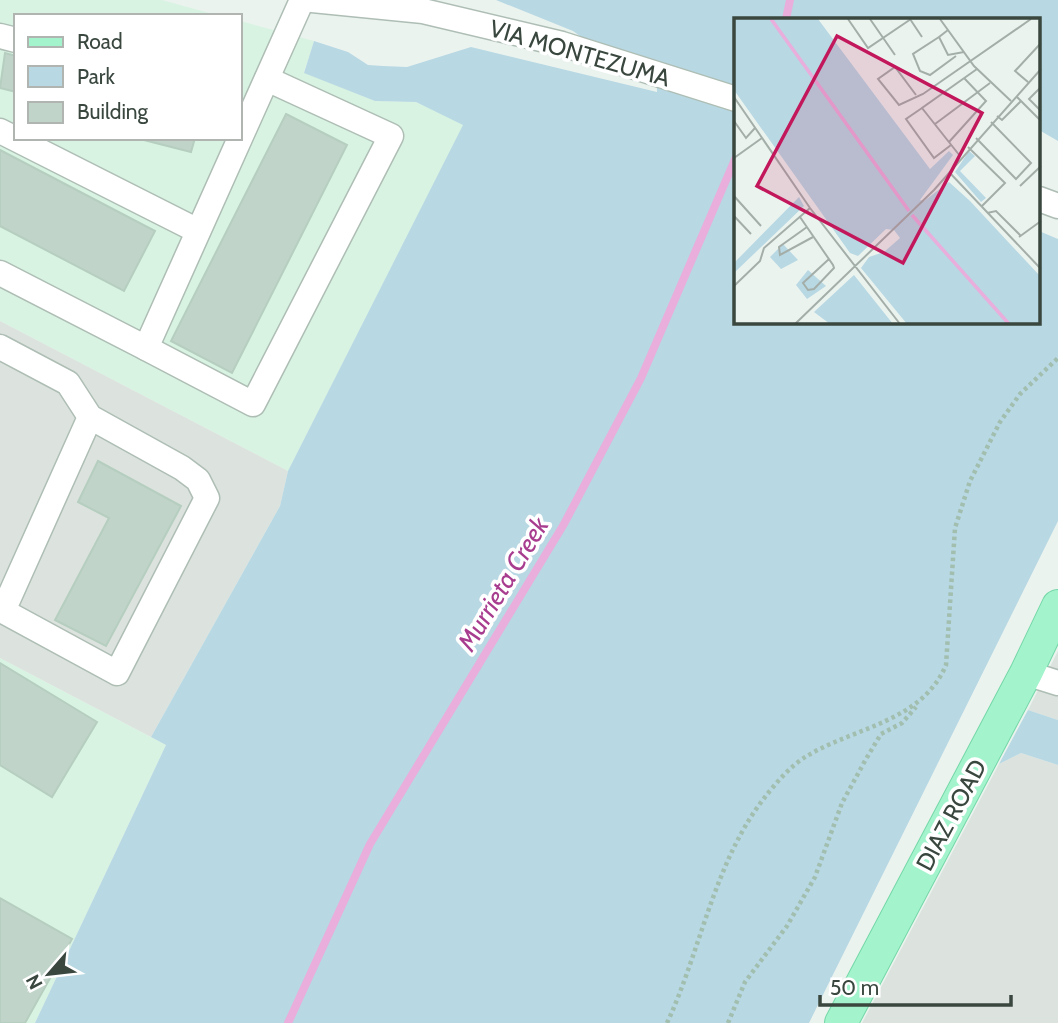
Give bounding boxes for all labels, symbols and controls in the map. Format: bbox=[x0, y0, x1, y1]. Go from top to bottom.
street label: VIA MONTEZUMA bbox=[486, 13, 674, 93]
legend bbox=[14, 14, 242, 140]
inset map bbox=[734, 18, 1040, 324]
text: Road bbox=[77, 29, 123, 54]
text: Park bbox=[77, 64, 115, 89]
text: Building bbox=[77, 99, 149, 124]
water label: Murrieta Creek bbox=[450, 511, 556, 657]
street label: DIAZ ROAD bbox=[910, 754, 992, 876]
north arrow bbox=[14, 939, 84, 1009]
scale bar bbox=[820, 964, 1011, 1008]
text: N bbox=[21, 970, 48, 993]
text: 50 m bbox=[830, 975, 879, 1000]

